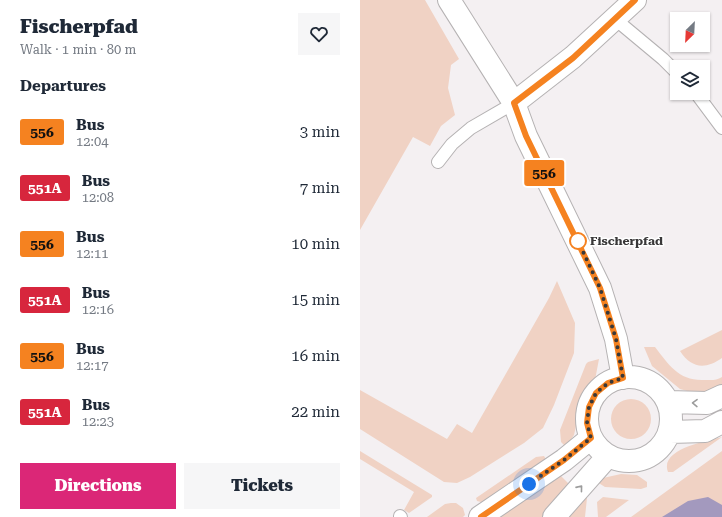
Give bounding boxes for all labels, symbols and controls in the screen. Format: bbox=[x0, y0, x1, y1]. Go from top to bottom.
north arrow bbox=[670, 12, 710, 52]
map controls bbox=[670, 12, 710, 100]
button: heart bbox=[298, 13, 340, 55]
text: Fischerpfad bbox=[20, 15, 138, 38]
text: Walk · 1 min · 80 m bbox=[20, 42, 136, 57]
button: layers bbox=[670, 60, 710, 100]
text: Departures bbox=[20, 77, 106, 95]
text: Bus bbox=[76, 116, 104, 134]
text: 3 min bbox=[300, 123, 340, 141]
text: 556 bbox=[30, 124, 54, 140]
text: 12:04 bbox=[76, 134, 108, 149]
line badge: 556 bbox=[521, 160, 567, 186]
text: 556 bbox=[532, 165, 556, 181]
text: Bus bbox=[82, 172, 110, 190]
text: 7 min bbox=[300, 179, 340, 197]
text: 551A bbox=[28, 180, 62, 196]
text: 12:08 bbox=[82, 190, 114, 205]
text: Bus bbox=[76, 228, 104, 246]
marker: Fischerpfad bbox=[569, 232, 587, 250]
place label: Fischerpfad bbox=[590, 234, 663, 248]
text: 10 min bbox=[291, 235, 340, 253]
text: 556 bbox=[30, 236, 54, 252]
text: 12:11 bbox=[76, 246, 108, 261]
text: Bus bbox=[82, 284, 110, 302]
text: 15 min bbox=[291, 291, 340, 309]
text: 551A bbox=[28, 292, 62, 308]
text: 12:16 bbox=[82, 302, 114, 317]
text: Bus bbox=[76, 340, 104, 358]
text: 16 min bbox=[291, 347, 340, 365]
text: 556 bbox=[30, 348, 54, 364]
text: 12:17 bbox=[76, 358, 108, 373]
text: Bus bbox=[82, 396, 110, 414]
one-way arrow bbox=[692, 399, 698, 407]
text: 22 min bbox=[291, 403, 340, 421]
text: 551A bbox=[28, 404, 62, 420]
text: 12:23 bbox=[82, 414, 114, 429]
button: Directions bbox=[20, 463, 176, 509]
button: Tickets bbox=[184, 463, 340, 509]
your location bbox=[519, 474, 539, 494]
one-way arrow bbox=[575, 485, 582, 492]

